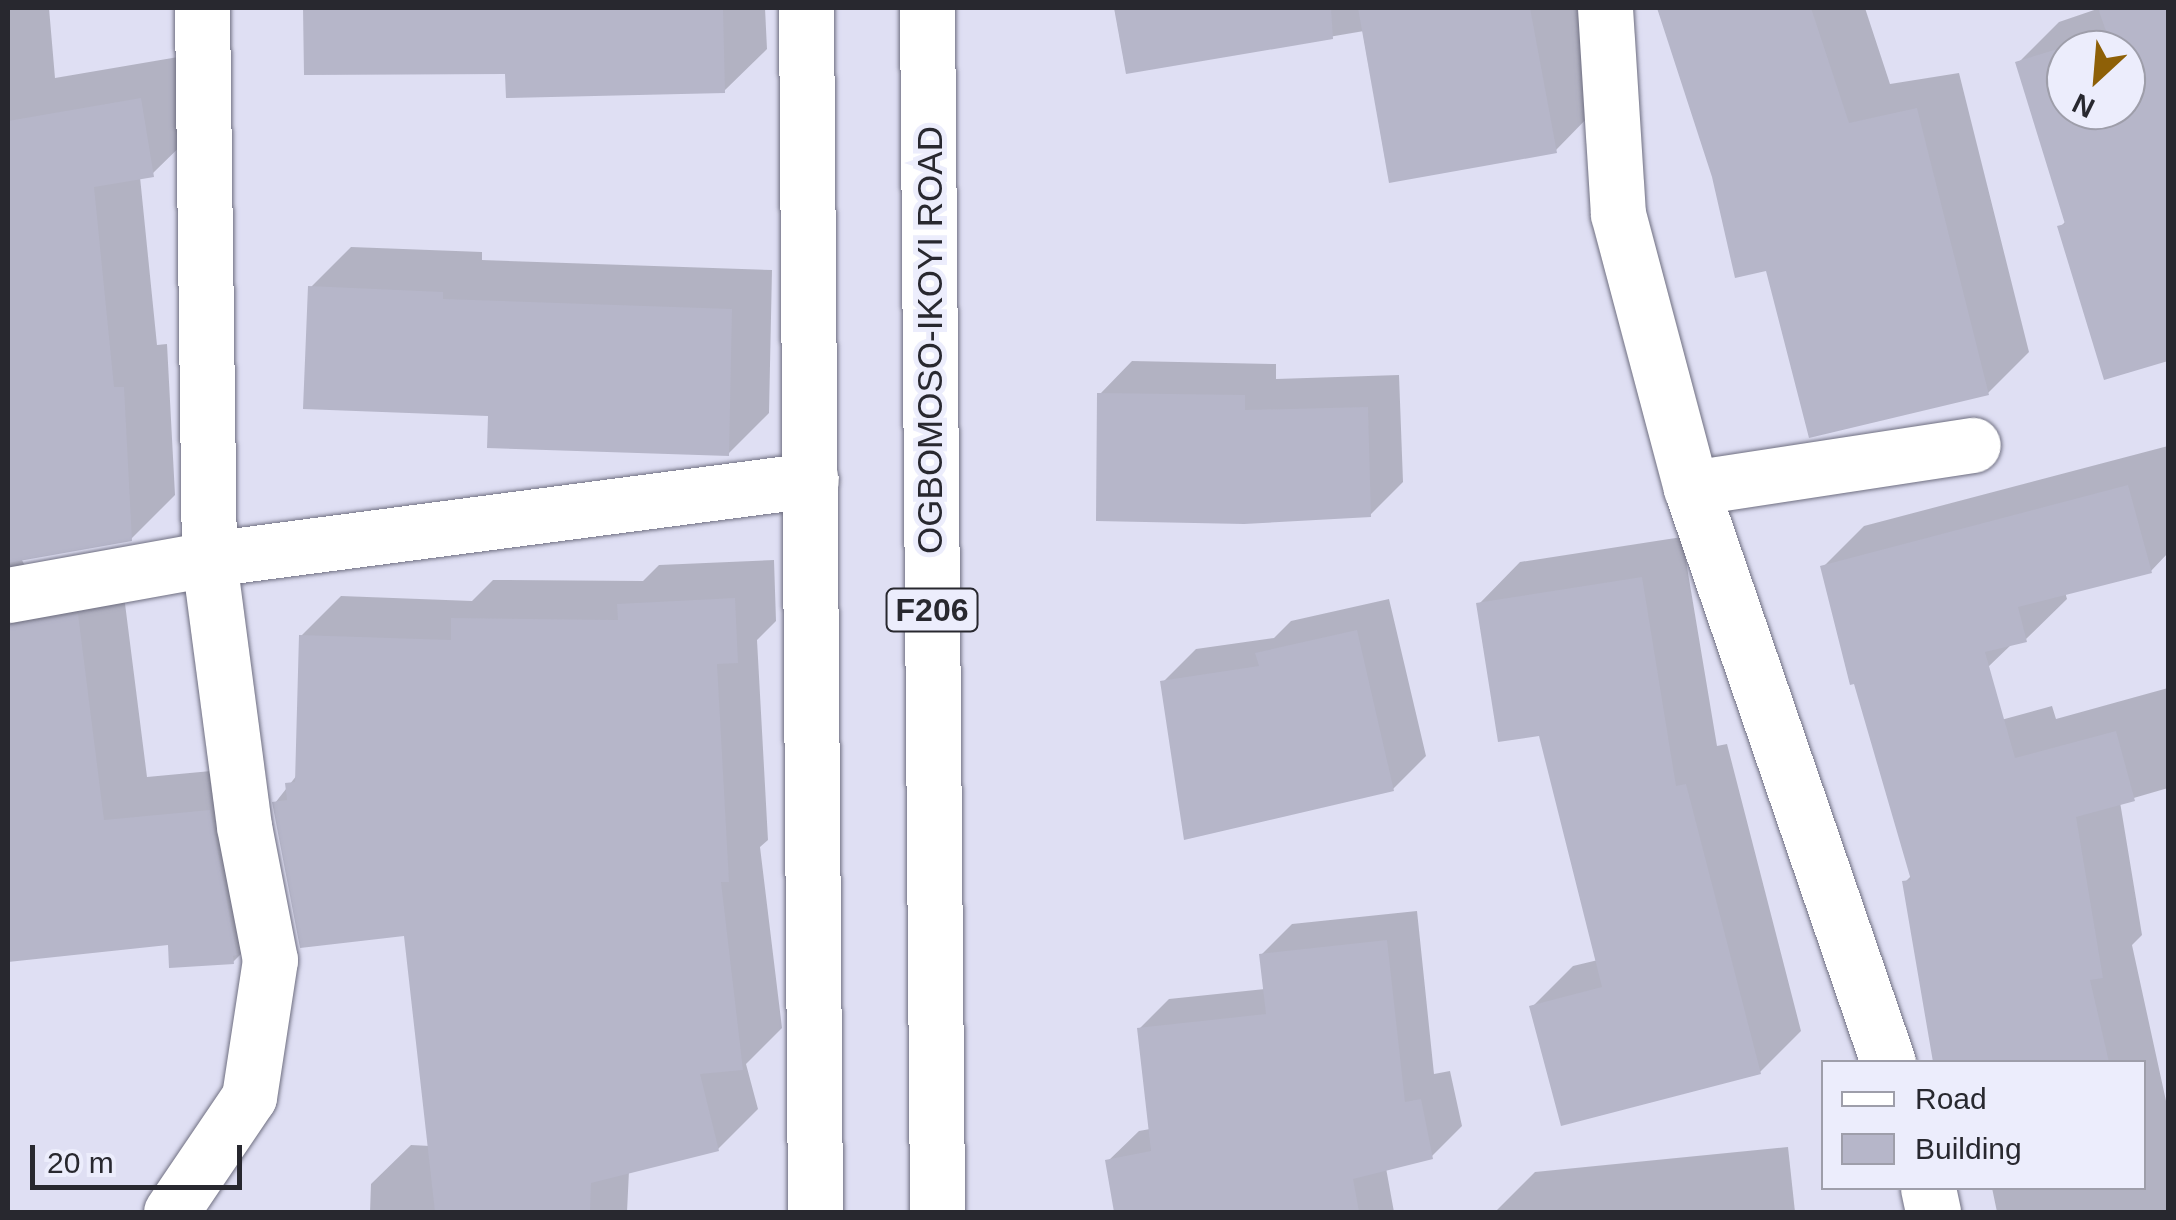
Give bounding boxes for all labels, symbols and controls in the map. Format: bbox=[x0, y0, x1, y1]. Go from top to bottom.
north arrow bbox=[2046, 30, 2146, 130]
text: N bbox=[2068, 87, 2099, 124]
street label: OGBOMOSO-IKOYI ROAD bbox=[909, 126, 951, 554]
road number: F206 bbox=[884, 583, 980, 637]
legend bbox=[1821, 1060, 2146, 1190]
text: Road bbox=[1915, 1082, 1987, 1115]
scale bar bbox=[35, 1125, 248, 1187]
text: Building bbox=[1915, 1132, 2022, 1165]
text: 20 m bbox=[47, 1146, 114, 1179]

